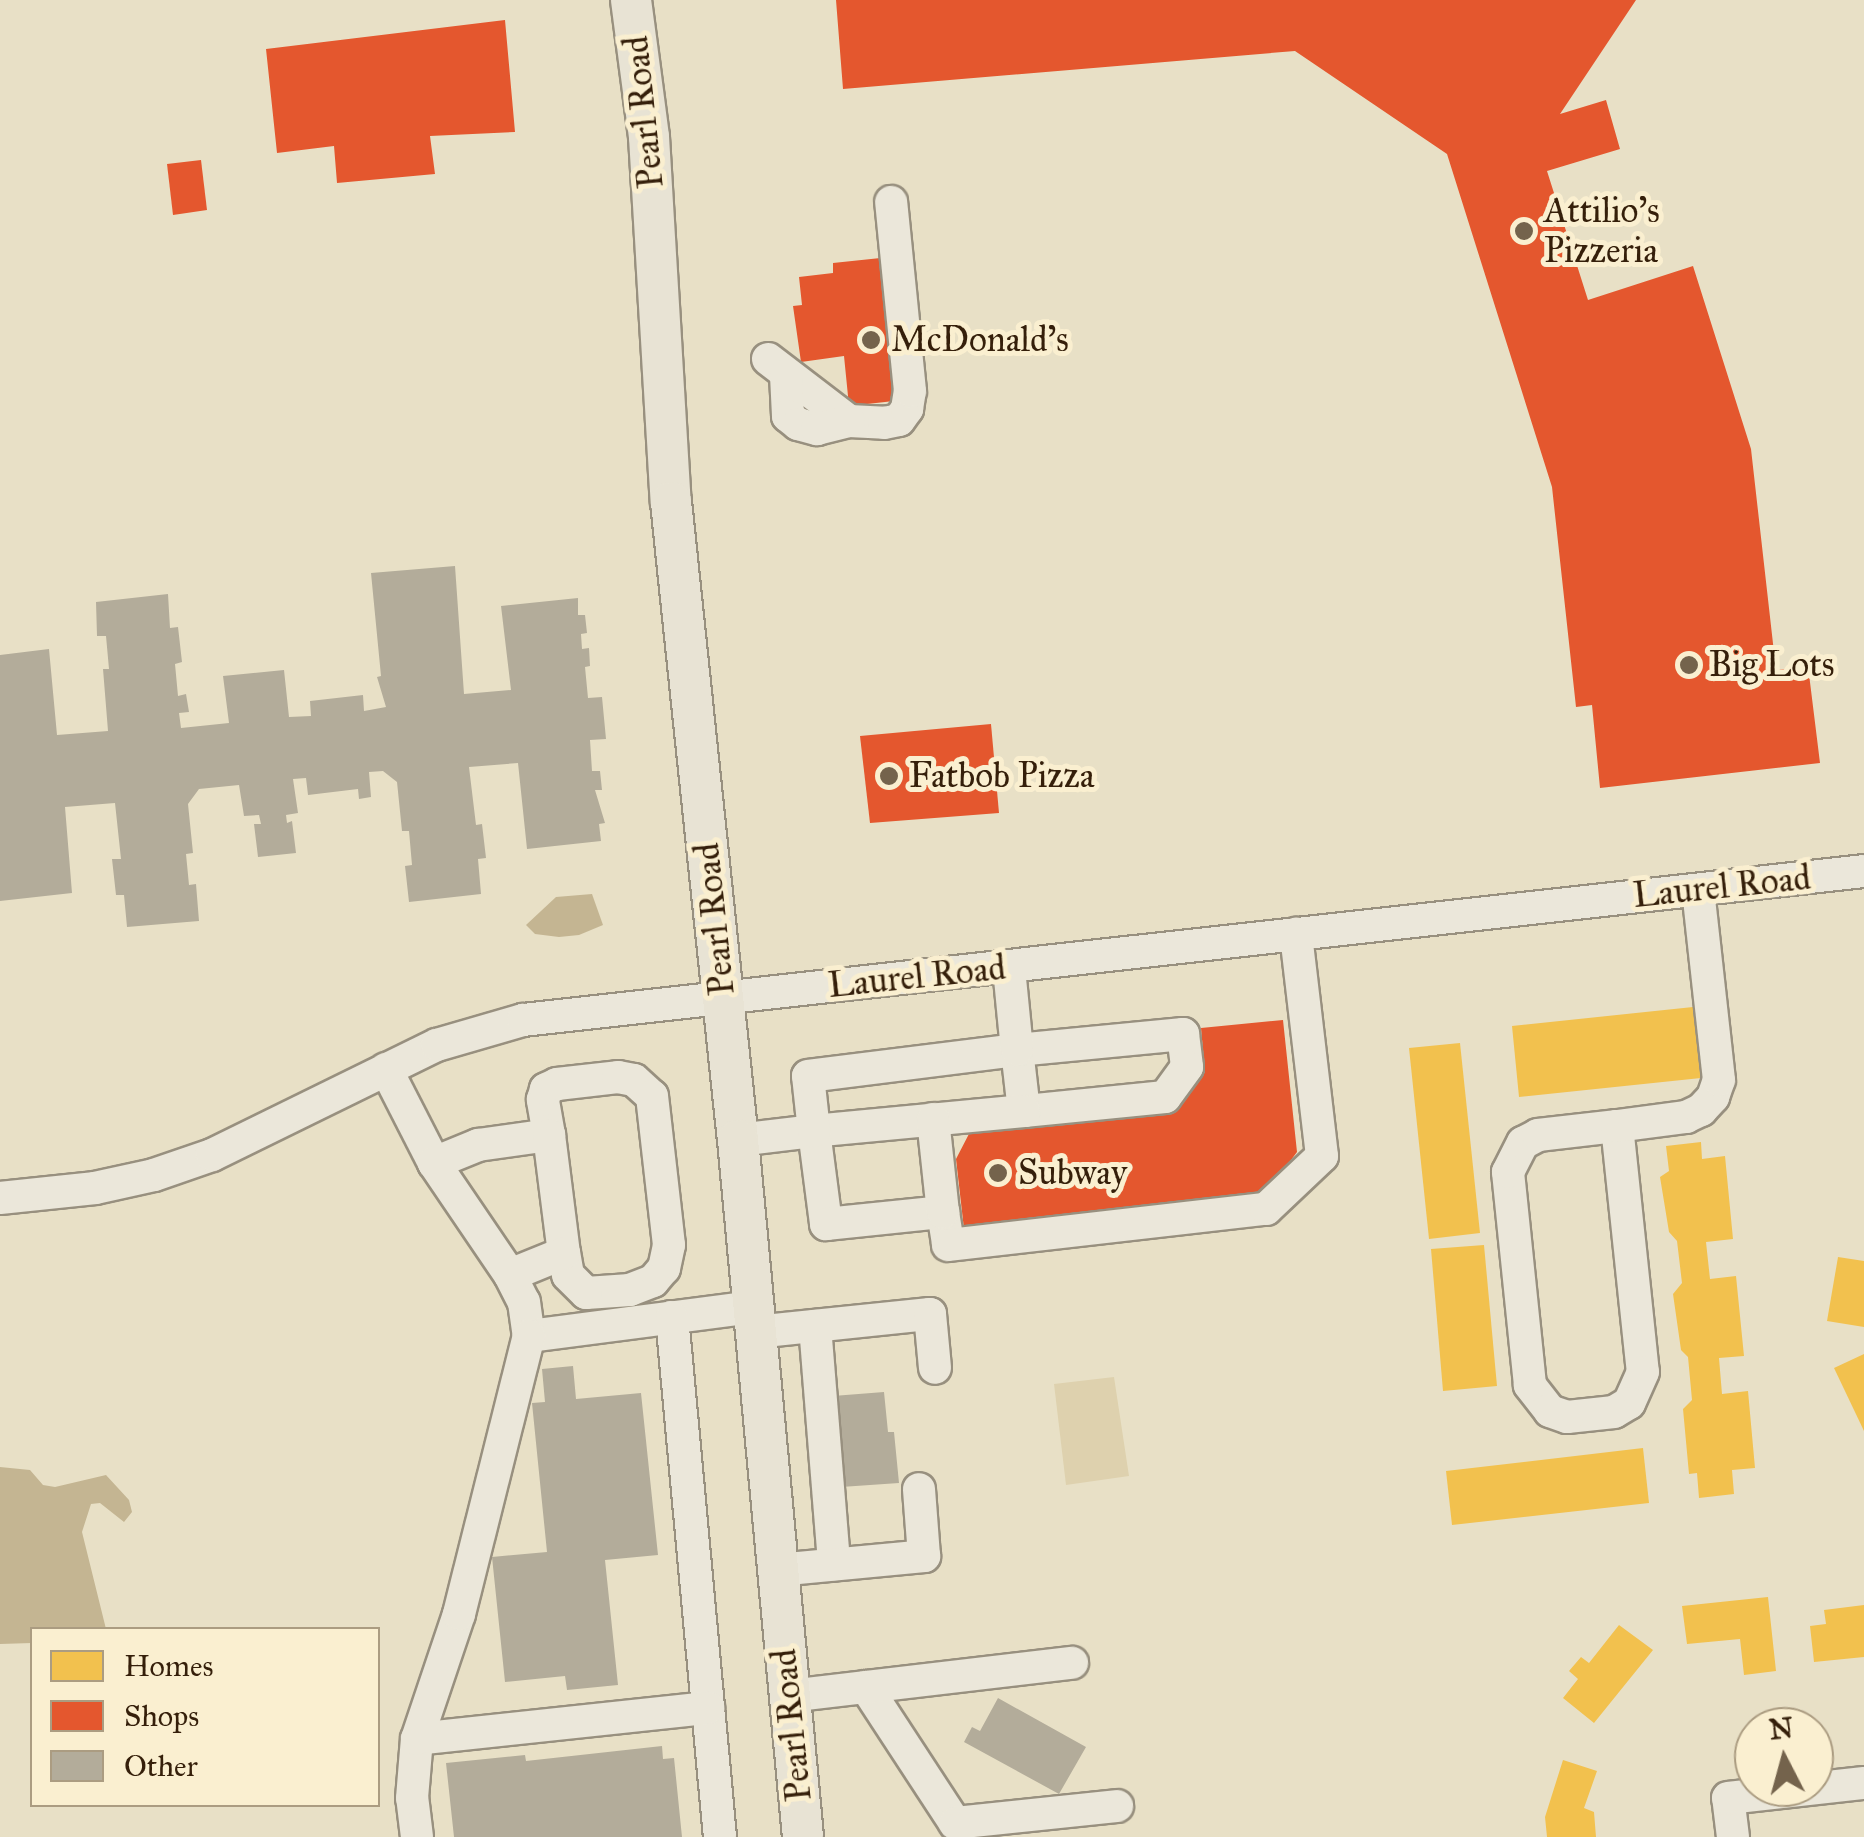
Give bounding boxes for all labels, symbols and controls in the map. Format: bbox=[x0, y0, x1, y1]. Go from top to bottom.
street label: Pearl Road bbox=[615, 34, 673, 190]
place label: Attilio's Pizzeria bbox=[1544, 190, 1660, 272]
marker: Attilio's Pizzeria bbox=[1513, 220, 1535, 242]
place label: McDonald's bbox=[891, 319, 1069, 361]
marker: McDonald's bbox=[860, 329, 882, 351]
place label: Big Lots bbox=[1709, 644, 1834, 686]
marker: Big Lots bbox=[1678, 654, 1700, 676]
place label: Fatbob Pizza bbox=[909, 755, 1094, 797]
marker: Fatbob Pizza bbox=[878, 765, 900, 787]
street label: Pearl Road bbox=[686, 841, 744, 997]
street label: Laurel Road bbox=[1631, 857, 1813, 917]
street label: Laurel Road bbox=[826, 947, 1008, 1007]
place label: Subway bbox=[1018, 1152, 1127, 1194]
marker: Subway bbox=[987, 1162, 1009, 1184]
legend bbox=[30, 1627, 380, 1807]
street label: Pearl Road bbox=[763, 1647, 821, 1803]
text: Homes bbox=[124, 1648, 213, 1684]
text: Shops bbox=[124, 1698, 199, 1734]
north arrow bbox=[1734, 1707, 1834, 1807]
text: N bbox=[1767, 1710, 1795, 1747]
text: Other bbox=[124, 1748, 198, 1784]

